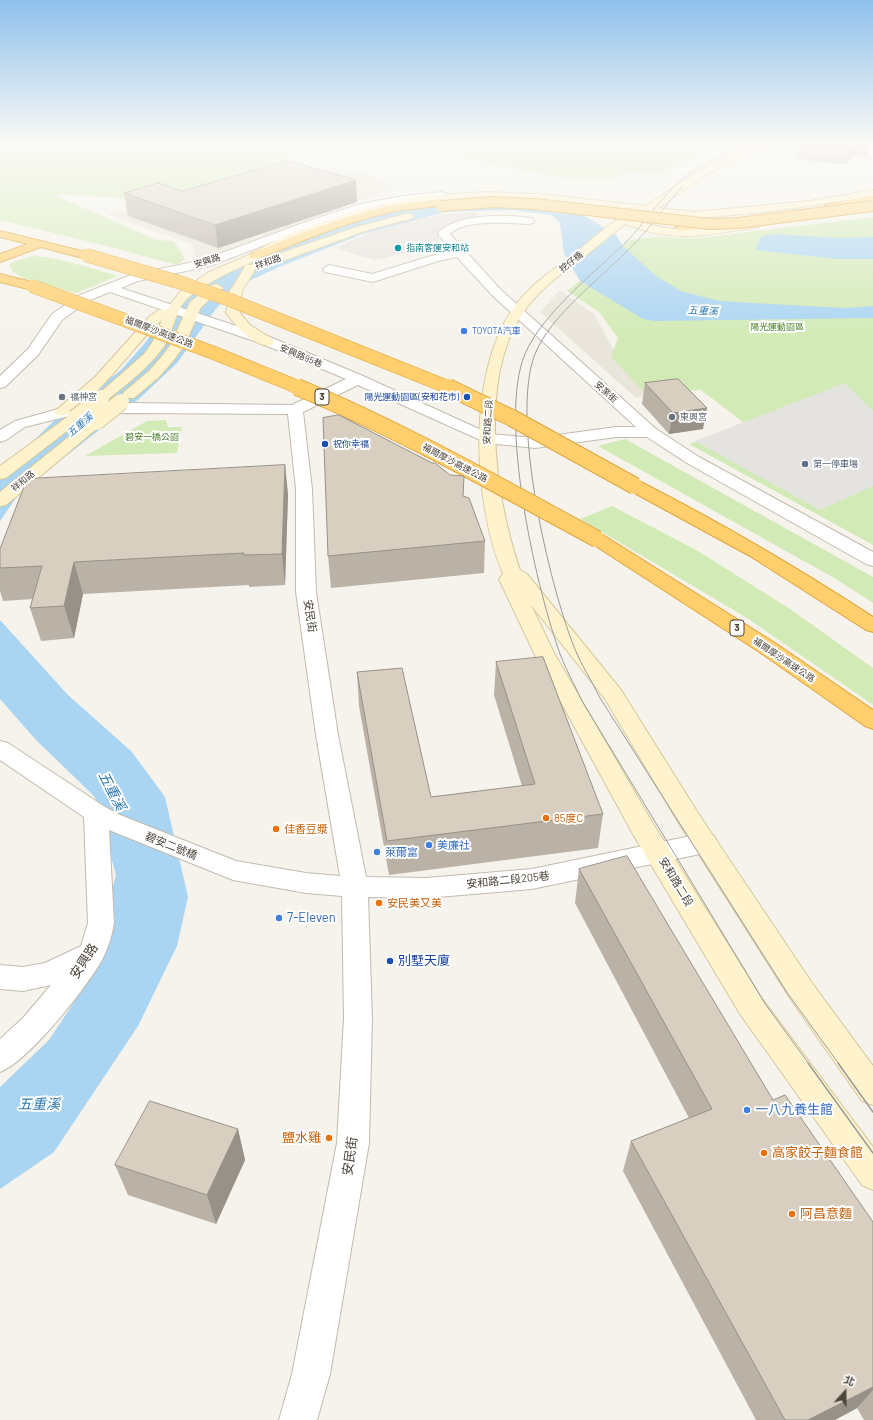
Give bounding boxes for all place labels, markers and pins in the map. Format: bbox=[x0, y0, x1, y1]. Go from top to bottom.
marker: 指南客運安和站 bbox=[393, 243, 403, 253]
place label: 指南客運安和站 bbox=[406, 243, 469, 253]
marker: TOYOTA汽車 bbox=[459, 326, 469, 336]
place label: TOYOTA汽車 bbox=[472, 326, 521, 336]
marker: 福神宮 bbox=[57, 392, 67, 402]
place label: 福神宮 bbox=[70, 392, 97, 402]
place label: 陽光運動園區(安和花市) bbox=[364, 392, 459, 402]
marker: 陽光運動園區(安和花市) bbox=[462, 392, 472, 402]
marker: 東興宮 bbox=[667, 412, 677, 422]
place label: 東興宮 bbox=[680, 412, 707, 422]
marker: 祝你幸福 bbox=[320, 439, 330, 449]
place label: 祝你幸福 bbox=[333, 439, 369, 449]
marker: 第一停車場 bbox=[800, 459, 810, 469]
place label: 第一停車場 bbox=[813, 459, 858, 469]
place label: 85度C bbox=[554, 811, 583, 825]
marker: 85度C bbox=[541, 813, 551, 823]
place label: 佳香豆漿 bbox=[284, 822, 328, 836]
marker: 佳香豆漿 bbox=[271, 824, 281, 834]
place label: 美廉社 bbox=[437, 838, 470, 852]
marker: 美廉社 bbox=[424, 840, 434, 850]
place label: 萊爾富 bbox=[385, 845, 418, 859]
marker: 萊爾富 bbox=[372, 847, 382, 857]
place label: 安民美又美 bbox=[387, 896, 442, 910]
marker: 安民美又美 bbox=[374, 898, 384, 908]
place label: 7-Eleven bbox=[287, 910, 336, 926]
marker: 7-Eleven bbox=[274, 913, 284, 923]
place label: 別墅天廈 bbox=[398, 953, 450, 969]
marker: 別墅天廈 bbox=[385, 956, 395, 966]
place label: 一八九養生館 bbox=[755, 1102, 833, 1118]
marker: 一八九養生館 bbox=[742, 1105, 752, 1115]
place label: 鹽水雞 bbox=[282, 1130, 321, 1146]
marker: 鹽水雞 bbox=[324, 1133, 334, 1143]
place label: 高家餃子麵食館 bbox=[772, 1145, 863, 1161]
marker: 高家餃子麵食館 bbox=[759, 1148, 769, 1158]
place label: 阿昌意麵 bbox=[800, 1206, 852, 1222]
marker: 阿昌意麵 bbox=[787, 1209, 797, 1219]

